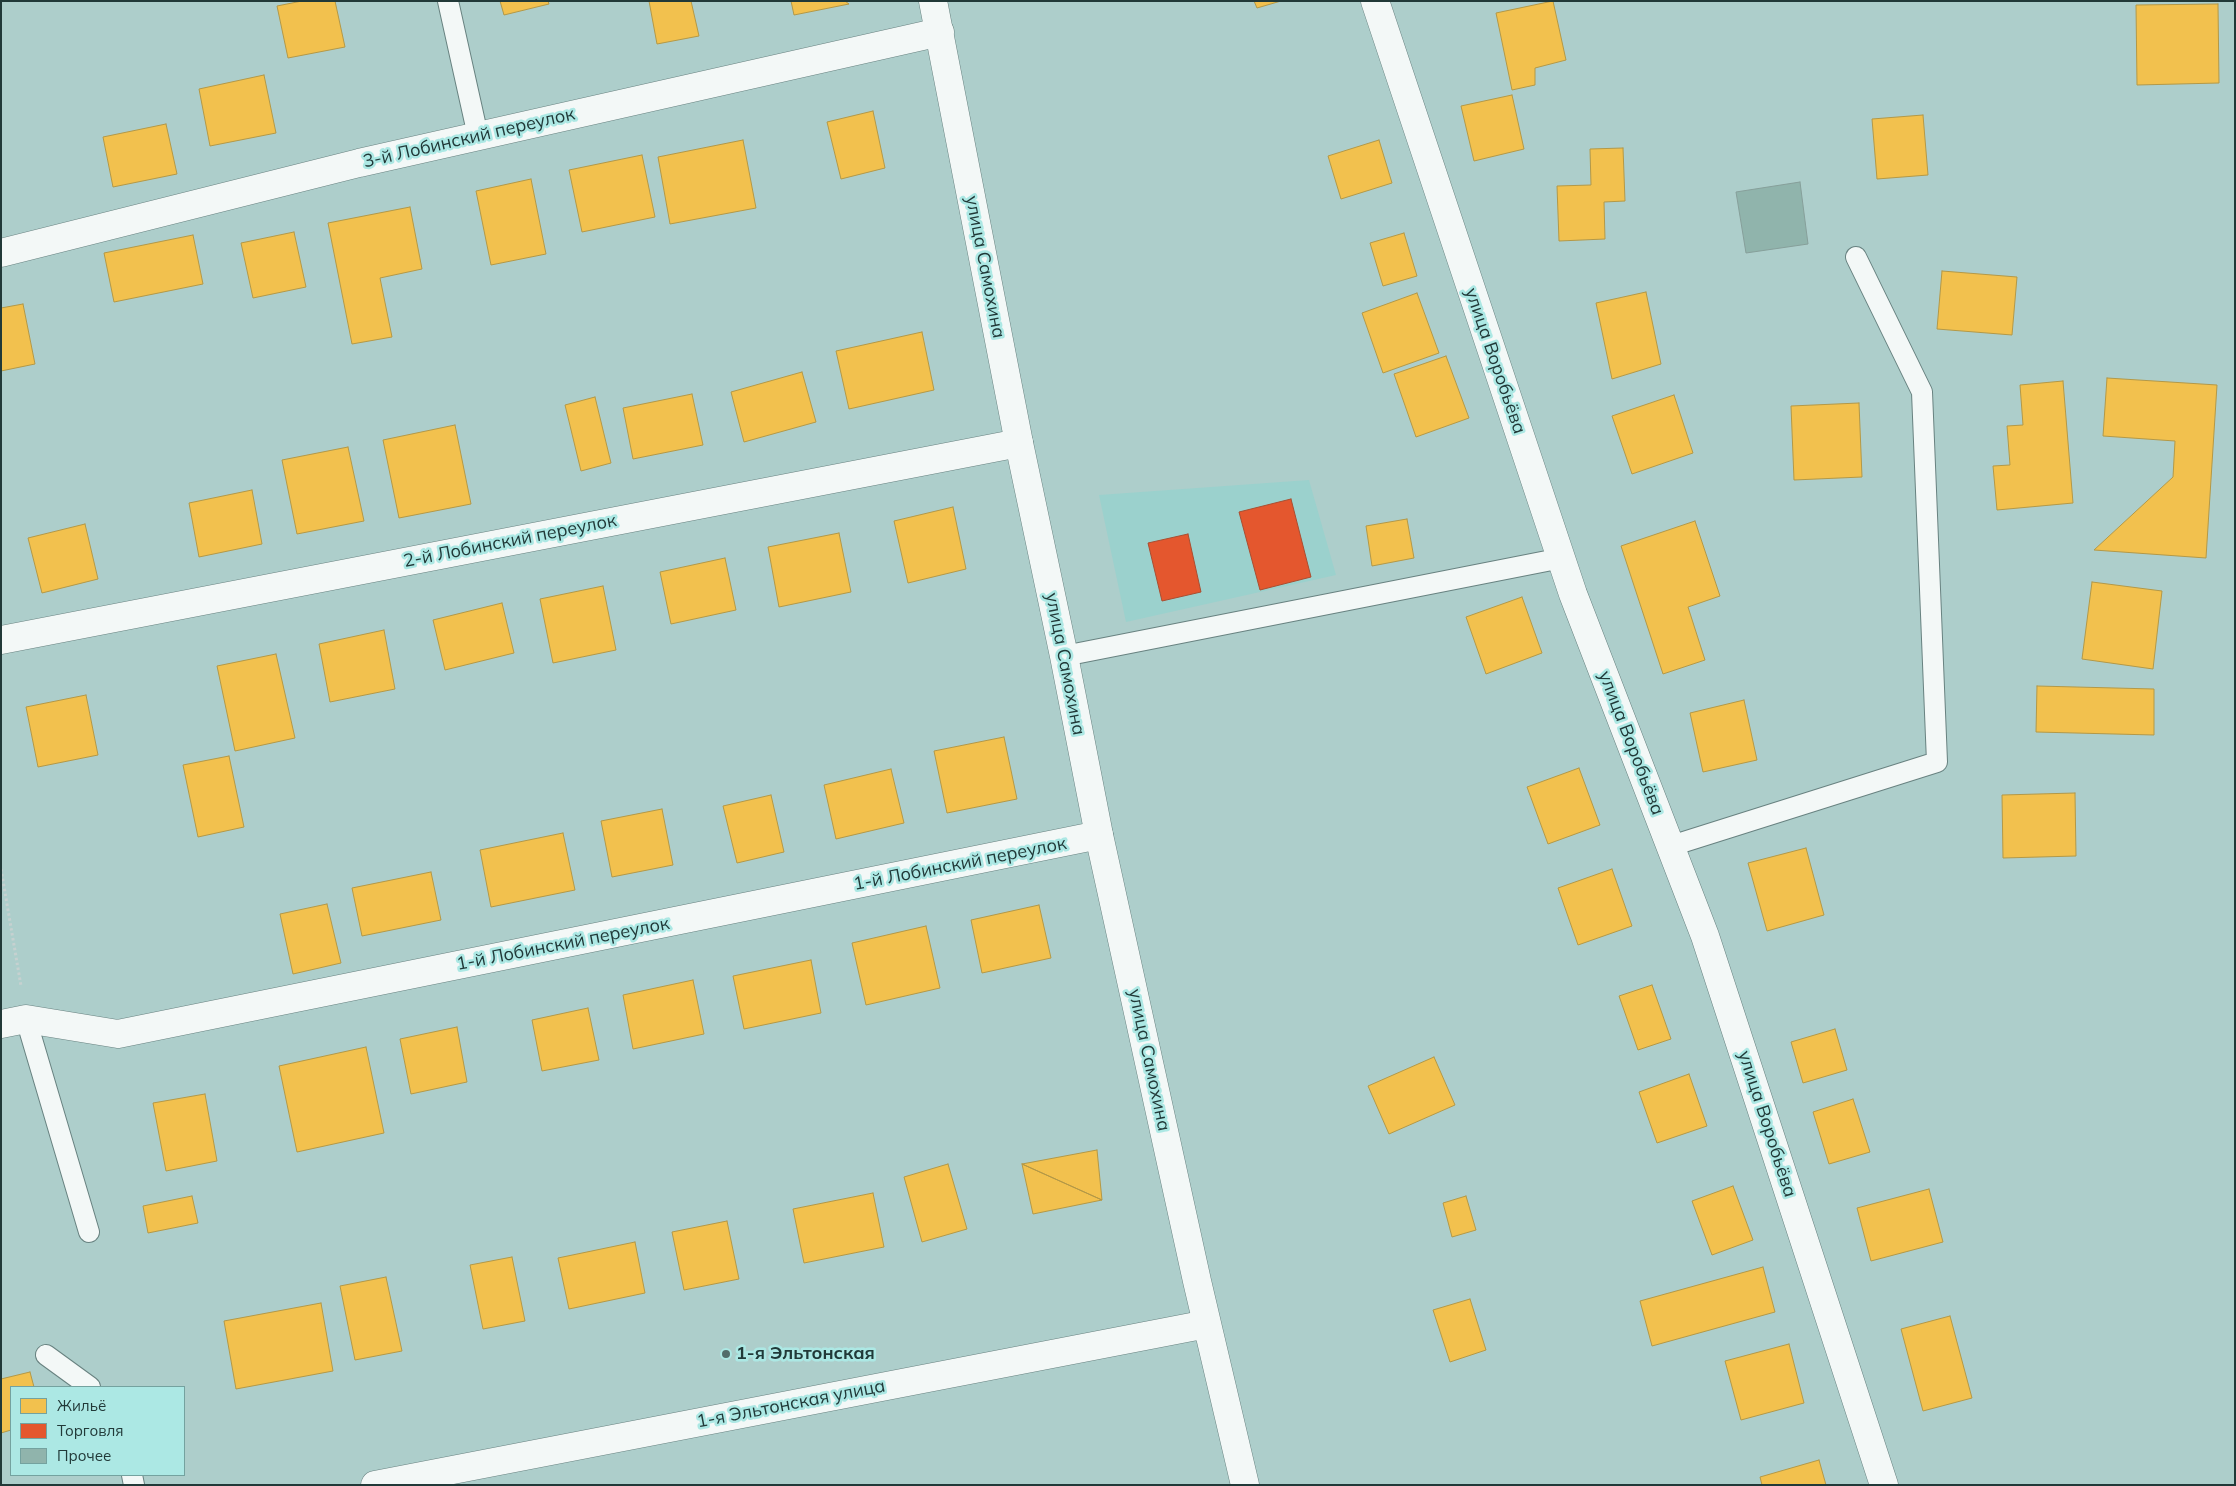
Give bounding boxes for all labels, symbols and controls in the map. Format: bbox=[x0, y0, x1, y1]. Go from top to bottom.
street label: 3-й Лобинский переулок bbox=[361, 103, 577, 173]
street label: улица Самохина bbox=[961, 194, 1009, 340]
street label: улица Воробьёва bbox=[1460, 285, 1530, 437]
street label: 2-й Лобинский переулок bbox=[402, 510, 618, 572]
street label: улица Самохина bbox=[1041, 591, 1089, 737]
street label: улица Воробьёва bbox=[1594, 668, 1668, 818]
street label: 1-й Лобинский переулок bbox=[852, 833, 1068, 895]
street label: 1-й Лобинский переулок bbox=[455, 913, 671, 975]
street label: улица Самохина bbox=[1123, 987, 1175, 1133]
street label: улица Воробьёва bbox=[1733, 1048, 1801, 1200]
place label: 1-я Эльтонская bbox=[736, 1343, 875, 1365]
marker: 1-я Эльтонская bbox=[720, 1348, 732, 1360]
street label: 1-я Эльтонская улица bbox=[695, 1375, 887, 1433]
legend bbox=[10, 1386, 185, 1476]
text: Жильё bbox=[57, 1396, 106, 1415]
text: Торговля bbox=[57, 1421, 124, 1440]
text: Прочее bbox=[57, 1446, 111, 1465]

